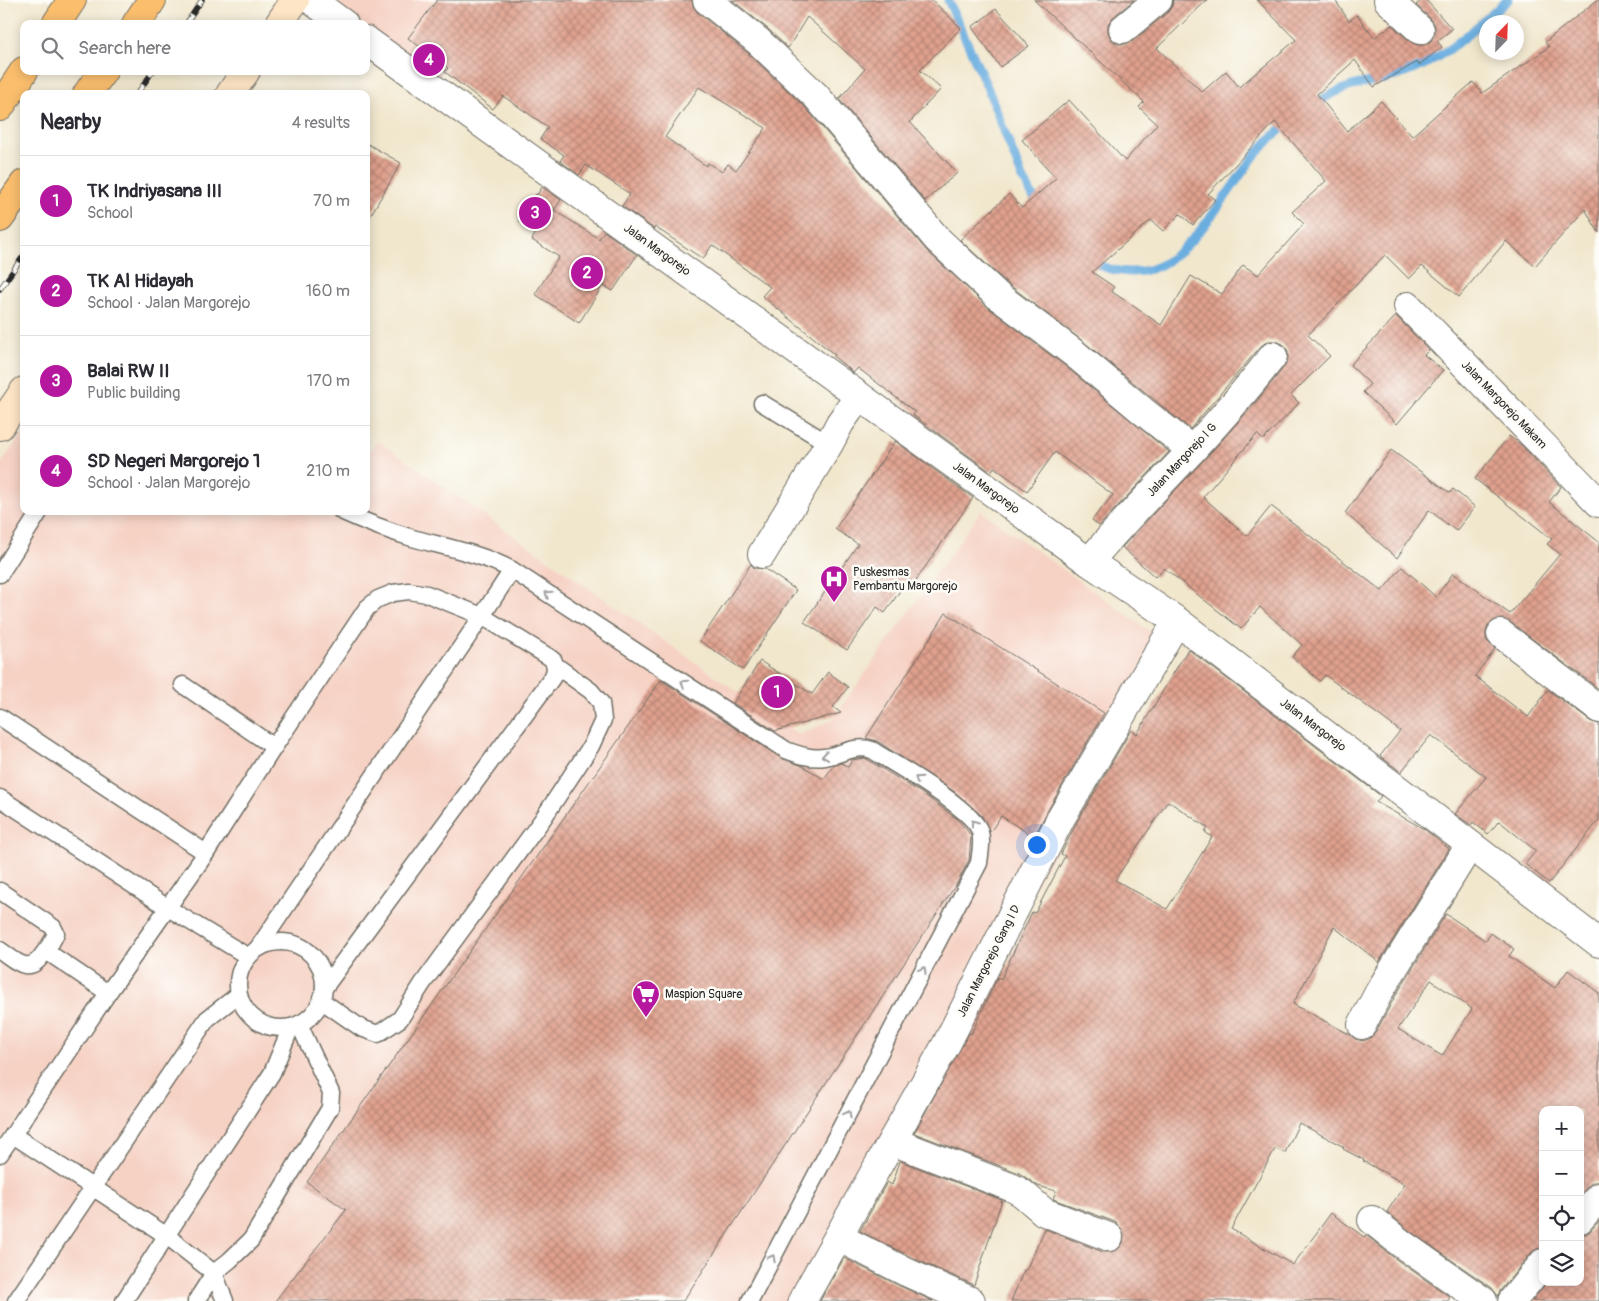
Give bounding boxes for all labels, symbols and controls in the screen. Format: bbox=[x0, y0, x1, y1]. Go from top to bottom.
north arrow bbox=[1479, 15, 1524, 60]
search box bbox=[20, 20, 370, 75]
icon: search bbox=[38, 34, 66, 62]
text: Search here bbox=[78, 36, 171, 60]
pin: 4 bbox=[413, 41, 445, 79]
text: Nearby bbox=[40, 109, 101, 136]
text: 4 results bbox=[292, 113, 350, 133]
text: TK Indriyasana III bbox=[87, 179, 222, 203]
text: 1 bbox=[53, 191, 59, 211]
text: 70 m bbox=[313, 191, 350, 211]
pin: 3 bbox=[519, 194, 551, 232]
text: School bbox=[87, 203, 133, 223]
street label: Jalan Margorejo bbox=[621, 221, 694, 280]
pin: 2 bbox=[571, 254, 603, 292]
text: TK Al Hidayah bbox=[87, 269, 194, 293]
text: 2 bbox=[52, 281, 60, 301]
text: 160 m bbox=[306, 281, 350, 301]
text: School · Jalan Margorejo bbox=[87, 293, 250, 313]
street label: Jalan Margorejo Makam bbox=[1458, 358, 1550, 453]
text: Balai RW II bbox=[87, 359, 170, 383]
text: 3 bbox=[52, 371, 60, 391]
text: 170 m bbox=[307, 371, 350, 391]
text: Public building bbox=[87, 383, 180, 403]
street label: Jalan Margorejo I G bbox=[1144, 420, 1220, 500]
text: SD Negeri Margorejo 1 bbox=[87, 449, 261, 473]
street label: Jalan Margorejo bbox=[950, 459, 1023, 518]
text: 4 bbox=[51, 461, 61, 481]
text: 210 m bbox=[306, 461, 350, 481]
text: School · Jalan Margorejo bbox=[87, 473, 250, 493]
hospital icon: Puskesmas Pembantu Margorejo bbox=[819, 564, 849, 603]
place label: Puskesmas Pembantu Margorejo bbox=[853, 565, 958, 594]
one-way arrow bbox=[544, 591, 554, 600]
pin: 1 bbox=[761, 673, 793, 711]
one-way arrow bbox=[680, 680, 689, 689]
street label: Jalan Margorejo bbox=[1277, 695, 1349, 755]
one-way arrow bbox=[821, 750, 829, 761]
one-way arrow bbox=[914, 776, 923, 786]
one-way arrow bbox=[972, 820, 980, 829]
your location bbox=[1024, 832, 1050, 858]
street label: Jalan Margorejo Gang I D bbox=[954, 902, 1024, 1020]
one-way arrow bbox=[917, 966, 927, 975]
supermarket icon: Maspion Square bbox=[631, 979, 661, 1018]
place label: Maspion Square bbox=[665, 987, 742, 1002]
map controls bbox=[1539, 1106, 1584, 1286]
button: + bbox=[1539, 1106, 1584, 1151]
one-way arrow bbox=[842, 1110, 852, 1119]
button: − bbox=[1539, 1151, 1584, 1196]
button: locate bbox=[1539, 1196, 1584, 1241]
button: layers bbox=[1539, 1241, 1584, 1286]
one-way arrow bbox=[766, 1254, 776, 1263]

